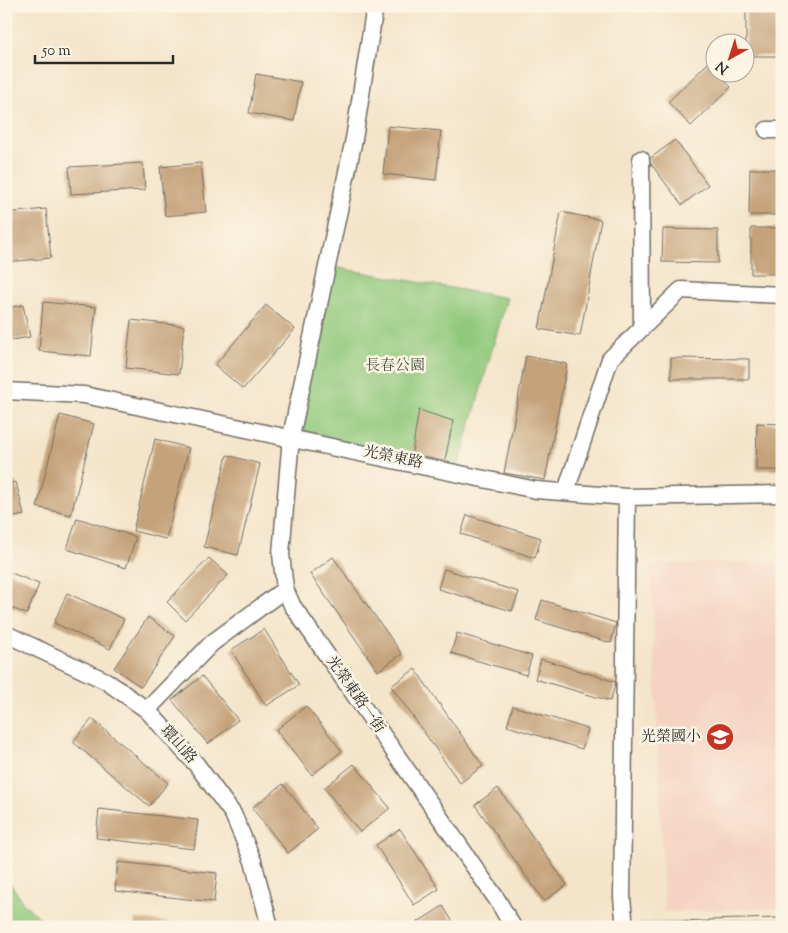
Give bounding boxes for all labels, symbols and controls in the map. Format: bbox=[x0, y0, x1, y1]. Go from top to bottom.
scale bar bbox=[35, 32, 172, 64]
north arrow bbox=[706, 32, 756, 82]
text: 50 m bbox=[41, 41, 71, 62]
text: N bbox=[712, 55, 734, 78]
park label: 長春公園 bbox=[365, 356, 425, 377]
street label: 光榮東路 bbox=[361, 441, 425, 475]
street label: 光榮東路一街 bbox=[321, 652, 389, 738]
street label: 環山路 bbox=[155, 721, 201, 769]
school or university icon: 光榮國小 bbox=[705, 722, 735, 752]
place label: 光榮國小 bbox=[641, 727, 701, 748]

